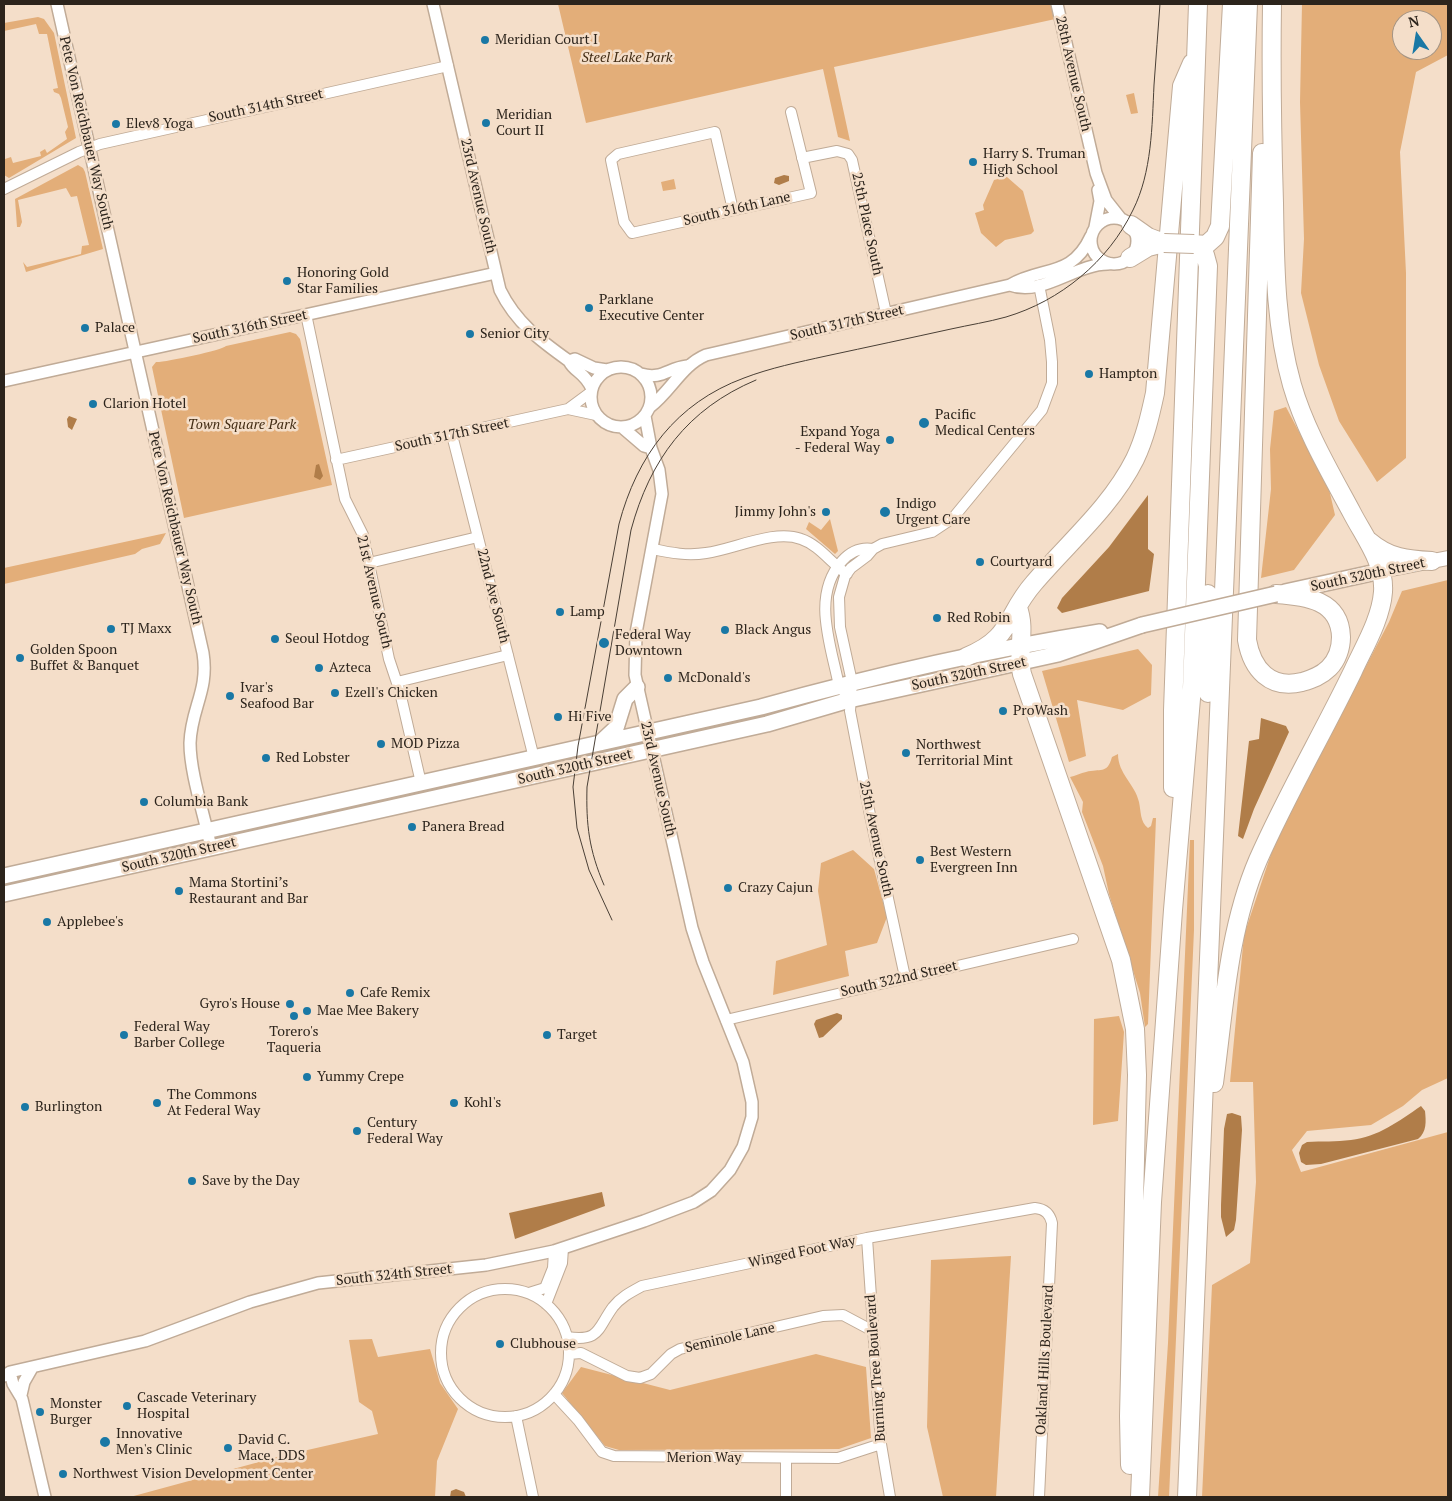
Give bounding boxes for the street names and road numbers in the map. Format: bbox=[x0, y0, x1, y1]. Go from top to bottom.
street label: 28th Avenue South bbox=[1052, 15, 1094, 133]
street label: Pete Von Reichbauer Way South bbox=[56, 35, 116, 231]
street label: South 314th Street bbox=[207, 86, 325, 126]
street label: 23rd Avenue South bbox=[457, 137, 499, 255]
street label: 25th Place South bbox=[848, 171, 886, 277]
street label: South 316th Lane bbox=[682, 189, 792, 229]
street label: South 317th Street bbox=[789, 302, 905, 344]
street label: South 316th Street bbox=[191, 307, 309, 347]
street label: South 317th Street bbox=[393, 415, 511, 455]
street label: Pete Von Reichbauer Way South bbox=[145, 430, 205, 626]
street label: 21st Avenue South bbox=[353, 534, 395, 650]
street label: 22nd Ave South bbox=[473, 547, 513, 645]
street label: South 320th Street bbox=[1309, 555, 1427, 595]
street label: South 320th Street bbox=[910, 654, 1028, 694]
street label: 23rd Avenue South bbox=[637, 720, 679, 838]
street label: South 320th Street bbox=[516, 746, 634, 788]
street label: 25th Avenue South bbox=[856, 780, 896, 898]
street label: South 320th Street bbox=[120, 834, 238, 876]
street label: South 322nd Street bbox=[839, 957, 959, 1001]
street label: Winged Foot Way bbox=[747, 1232, 857, 1272]
street label: South 324th Street bbox=[335, 1261, 453, 1289]
street label: Oakland Hills Boulevard bbox=[1033, 1284, 1057, 1436]
street label: Burning Tree Boulevard bbox=[862, 1294, 890, 1442]
street label: Seminole Lane bbox=[683, 1320, 777, 1356]
street label: Merion Way bbox=[667, 1450, 741, 1466]

